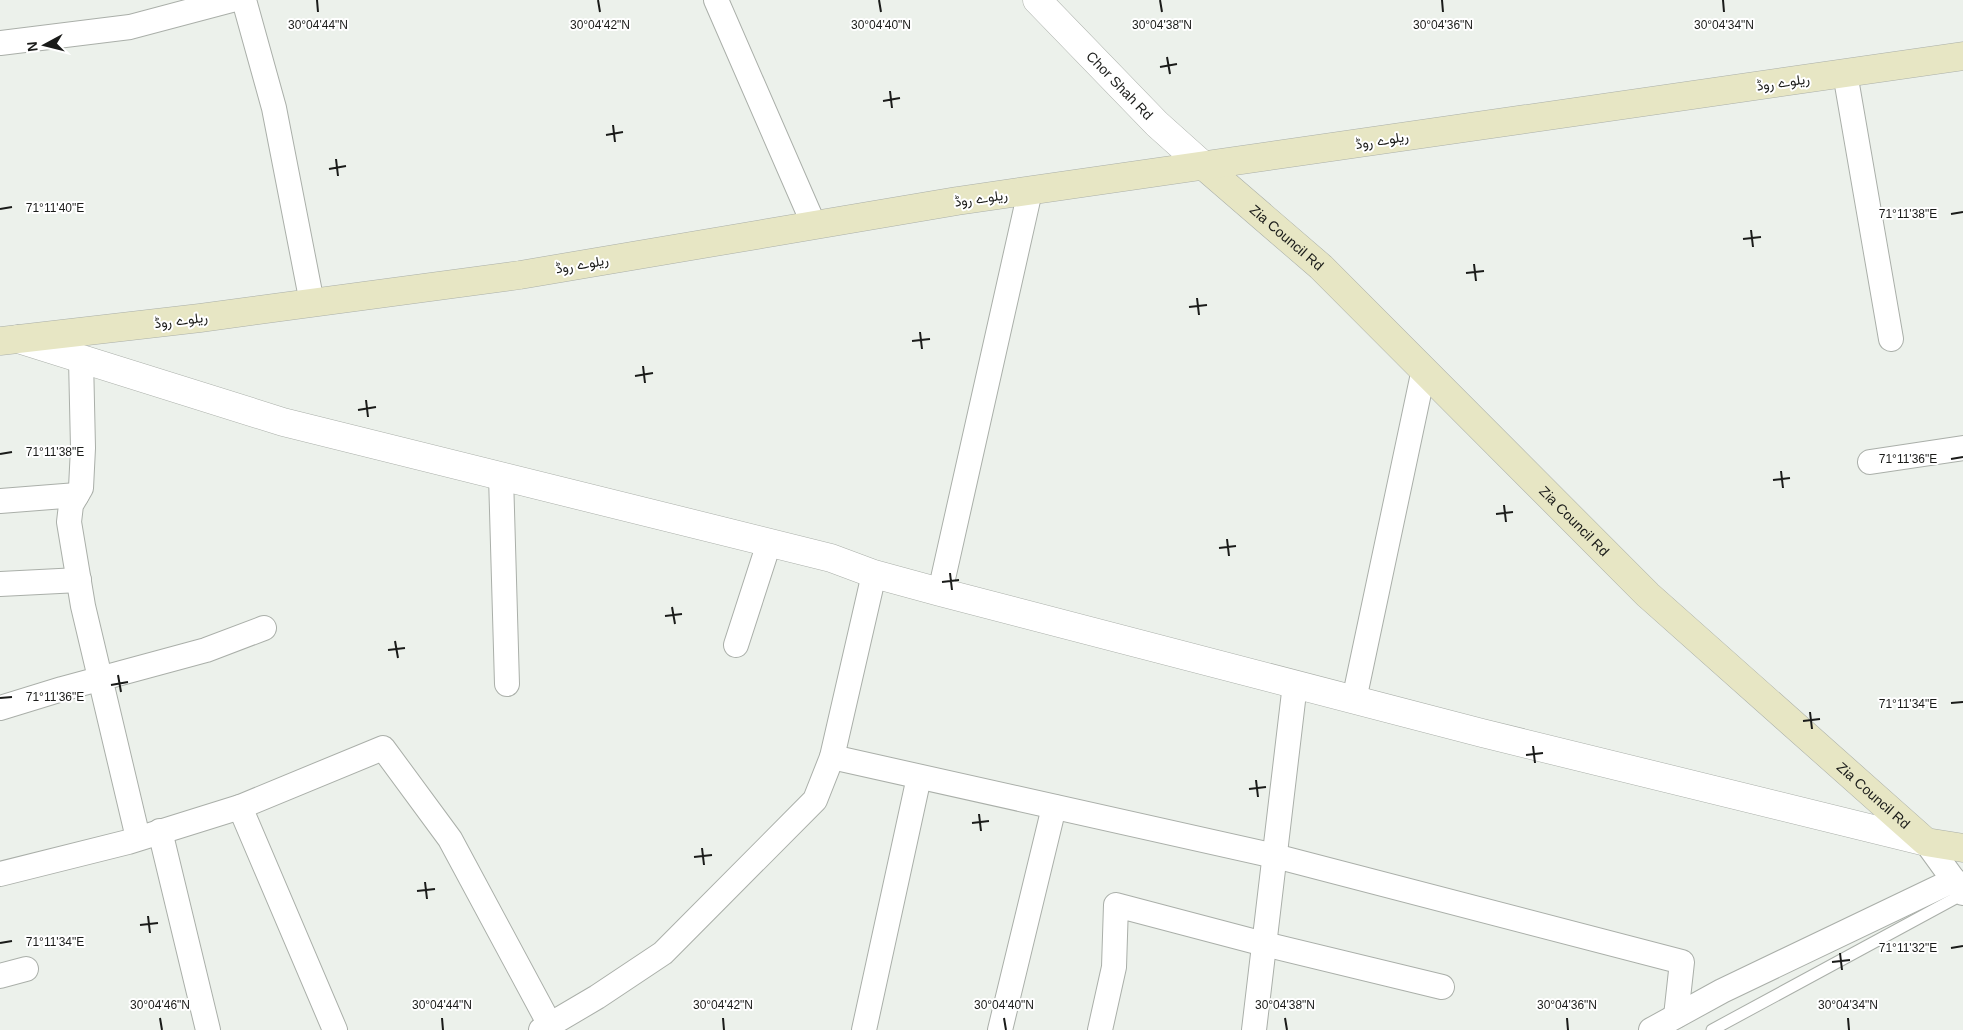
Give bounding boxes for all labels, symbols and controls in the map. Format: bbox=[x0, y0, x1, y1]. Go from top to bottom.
text: 30°04'44"N bbox=[288, 18, 348, 32]
text: 30°04'42"N bbox=[570, 18, 630, 32]
text: 30°04'40"N bbox=[851, 18, 911, 32]
text: 30°04'38"N bbox=[1132, 18, 1192, 32]
text: 30°04'36"N bbox=[1413, 18, 1473, 32]
text: 30°04'34"N bbox=[1694, 18, 1754, 32]
north arrow bbox=[20, 20, 70, 70]
text: N bbox=[24, 41, 41, 53]
street label: Chor Shah Rd bbox=[1083, 48, 1156, 123]
street label: ریلوے روڈ bbox=[1755, 70, 1811, 95]
street label: ریلوے روڈ bbox=[1354, 128, 1410, 153]
street label: ریلوے روڈ bbox=[953, 186, 1009, 211]
text: 71°11'40"E bbox=[26, 201, 84, 215]
street label: Zia Council Rd bbox=[1247, 201, 1327, 274]
text: 71°11'38"E bbox=[1879, 207, 1937, 221]
street label: ریلوے روڈ bbox=[554, 251, 610, 278]
street label: ریلوے روڈ bbox=[153, 309, 209, 332]
text: 71°11'38"E bbox=[26, 445, 84, 459]
text: 71°11'36"E bbox=[1879, 452, 1937, 466]
street label: Zia Council Rd bbox=[1536, 483, 1612, 559]
text: 71°11'36"E bbox=[26, 690, 84, 704]
text: 71°11'34"E bbox=[1879, 697, 1937, 711]
street label: Zia Council Rd bbox=[1834, 759, 1913, 832]
text: 71°11'34"E bbox=[26, 935, 84, 949]
text: 71°11'32"E bbox=[1879, 941, 1937, 955]
text: 30°04'46"N bbox=[130, 998, 190, 1012]
text: 30°04'44"N bbox=[412, 998, 472, 1012]
text: 30°04'42"N bbox=[693, 998, 753, 1012]
text: 30°04'40"N bbox=[974, 998, 1034, 1012]
text: 30°04'38"N bbox=[1255, 998, 1315, 1012]
text: 30°04'36"N bbox=[1537, 998, 1597, 1012]
text: 30°04'34"N bbox=[1818, 998, 1878, 1012]

